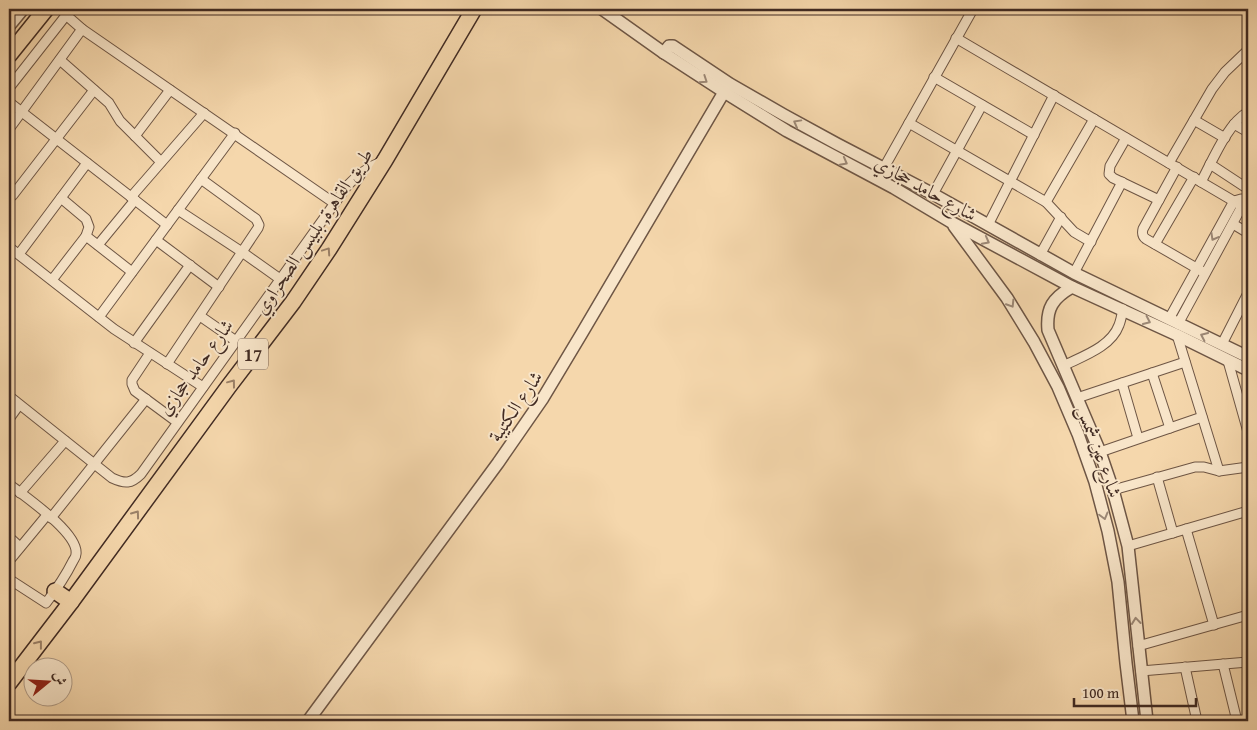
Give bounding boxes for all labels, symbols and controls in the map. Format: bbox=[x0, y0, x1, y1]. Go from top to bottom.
one-way arrow bbox=[699, 73, 708, 83]
one-way arrow bbox=[793, 119, 802, 129]
street label: طريق القاهرة, بلبيس الصحراوي bbox=[247, 142, 381, 321]
street label: شارع حامد حجازي bbox=[869, 148, 982, 229]
one-way arrow bbox=[839, 156, 848, 166]
one-way arrow bbox=[1210, 232, 1220, 241]
one-way arrow bbox=[981, 235, 990, 245]
one-way arrow bbox=[321, 248, 330, 257]
one-way arrow bbox=[1004, 299, 1014, 308]
street label: شارع حامد حجازي bbox=[150, 313, 241, 422]
one-way arrow bbox=[1142, 315, 1151, 325]
one-way arrow bbox=[1200, 332, 1209, 342]
road number: 17 bbox=[238, 338, 268, 369]
street label: شارع الكتيبة bbox=[481, 365, 551, 448]
one-way arrow bbox=[226, 380, 234, 389]
street label: شارع عين شمس bbox=[1068, 401, 1130, 502]
one-way arrow bbox=[130, 510, 139, 520]
one-way arrow bbox=[1099, 511, 1109, 520]
one-way arrow bbox=[1131, 616, 1142, 624]
one-way arrow bbox=[33, 641, 41, 650]
north arrow bbox=[22, 658, 72, 708]
text: ش bbox=[49, 668, 72, 688]
scale bar bbox=[1074, 675, 1197, 707]
text: 100 m bbox=[1082, 682, 1120, 703]

